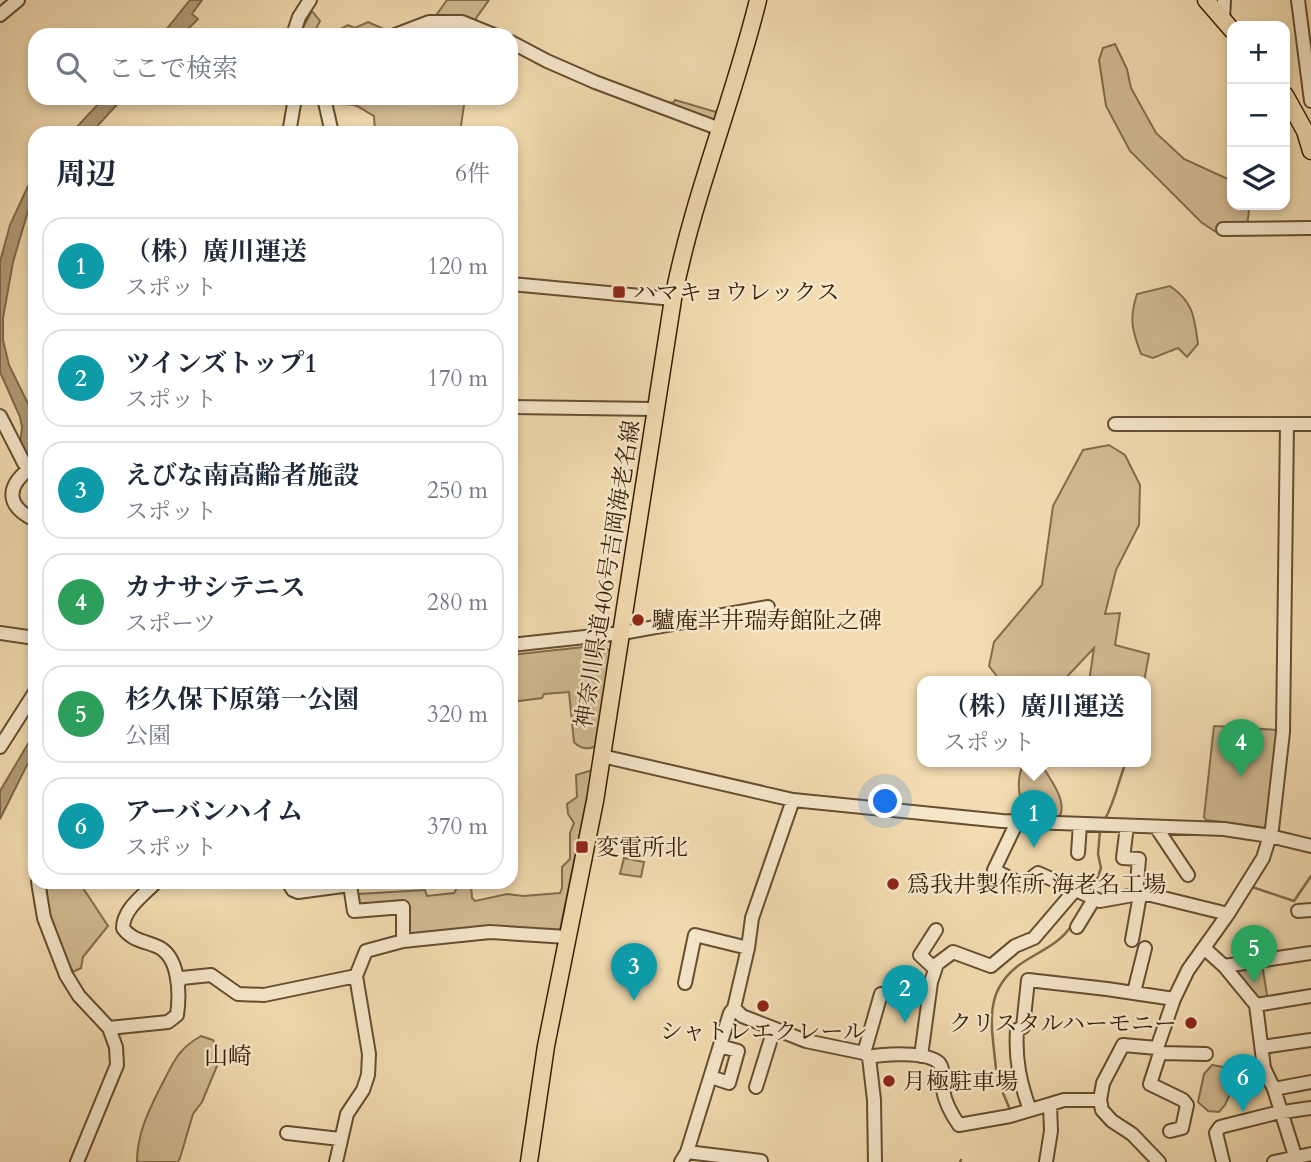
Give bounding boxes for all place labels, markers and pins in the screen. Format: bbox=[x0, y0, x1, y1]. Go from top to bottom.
place label: ハマキョウレックス bbox=[633, 277, 840, 308]
marker: ハマキョウレックス bbox=[611, 284, 627, 300]
place label: 驢庵半井瑞寿館阯之碑 bbox=[652, 605, 882, 636]
marker: 驢庵半井瑞寿館阯之碑 bbox=[630, 612, 646, 628]
pin: 4 bbox=[1218, 719, 1264, 777]
pin: 1 bbox=[1011, 790, 1057, 848]
place label: 変電所北 bbox=[596, 832, 688, 863]
marker: 変電所北 bbox=[574, 839, 590, 855]
place label: 爲我井製作所 海老名工場 bbox=[907, 869, 1166, 900]
marker: 爲我井製作所 海老名工場 bbox=[885, 876, 901, 892]
pin: 5 bbox=[1231, 925, 1277, 983]
pin: 3 bbox=[611, 943, 657, 1001]
pin: 2 bbox=[882, 965, 928, 1023]
marker: シャトレエクレール bbox=[755, 998, 771, 1014]
place label: クリスタルハーモニー bbox=[949, 1008, 1177, 1039]
marker: クリスタルハーモニー bbox=[1183, 1015, 1199, 1031]
place label: シャトレエクレール bbox=[660, 1016, 866, 1047]
pin: 6 bbox=[1220, 1054, 1266, 1112]
place label: 月極駐車場 bbox=[903, 1066, 1018, 1097]
marker: 月極駐車場 bbox=[881, 1073, 897, 1089]

